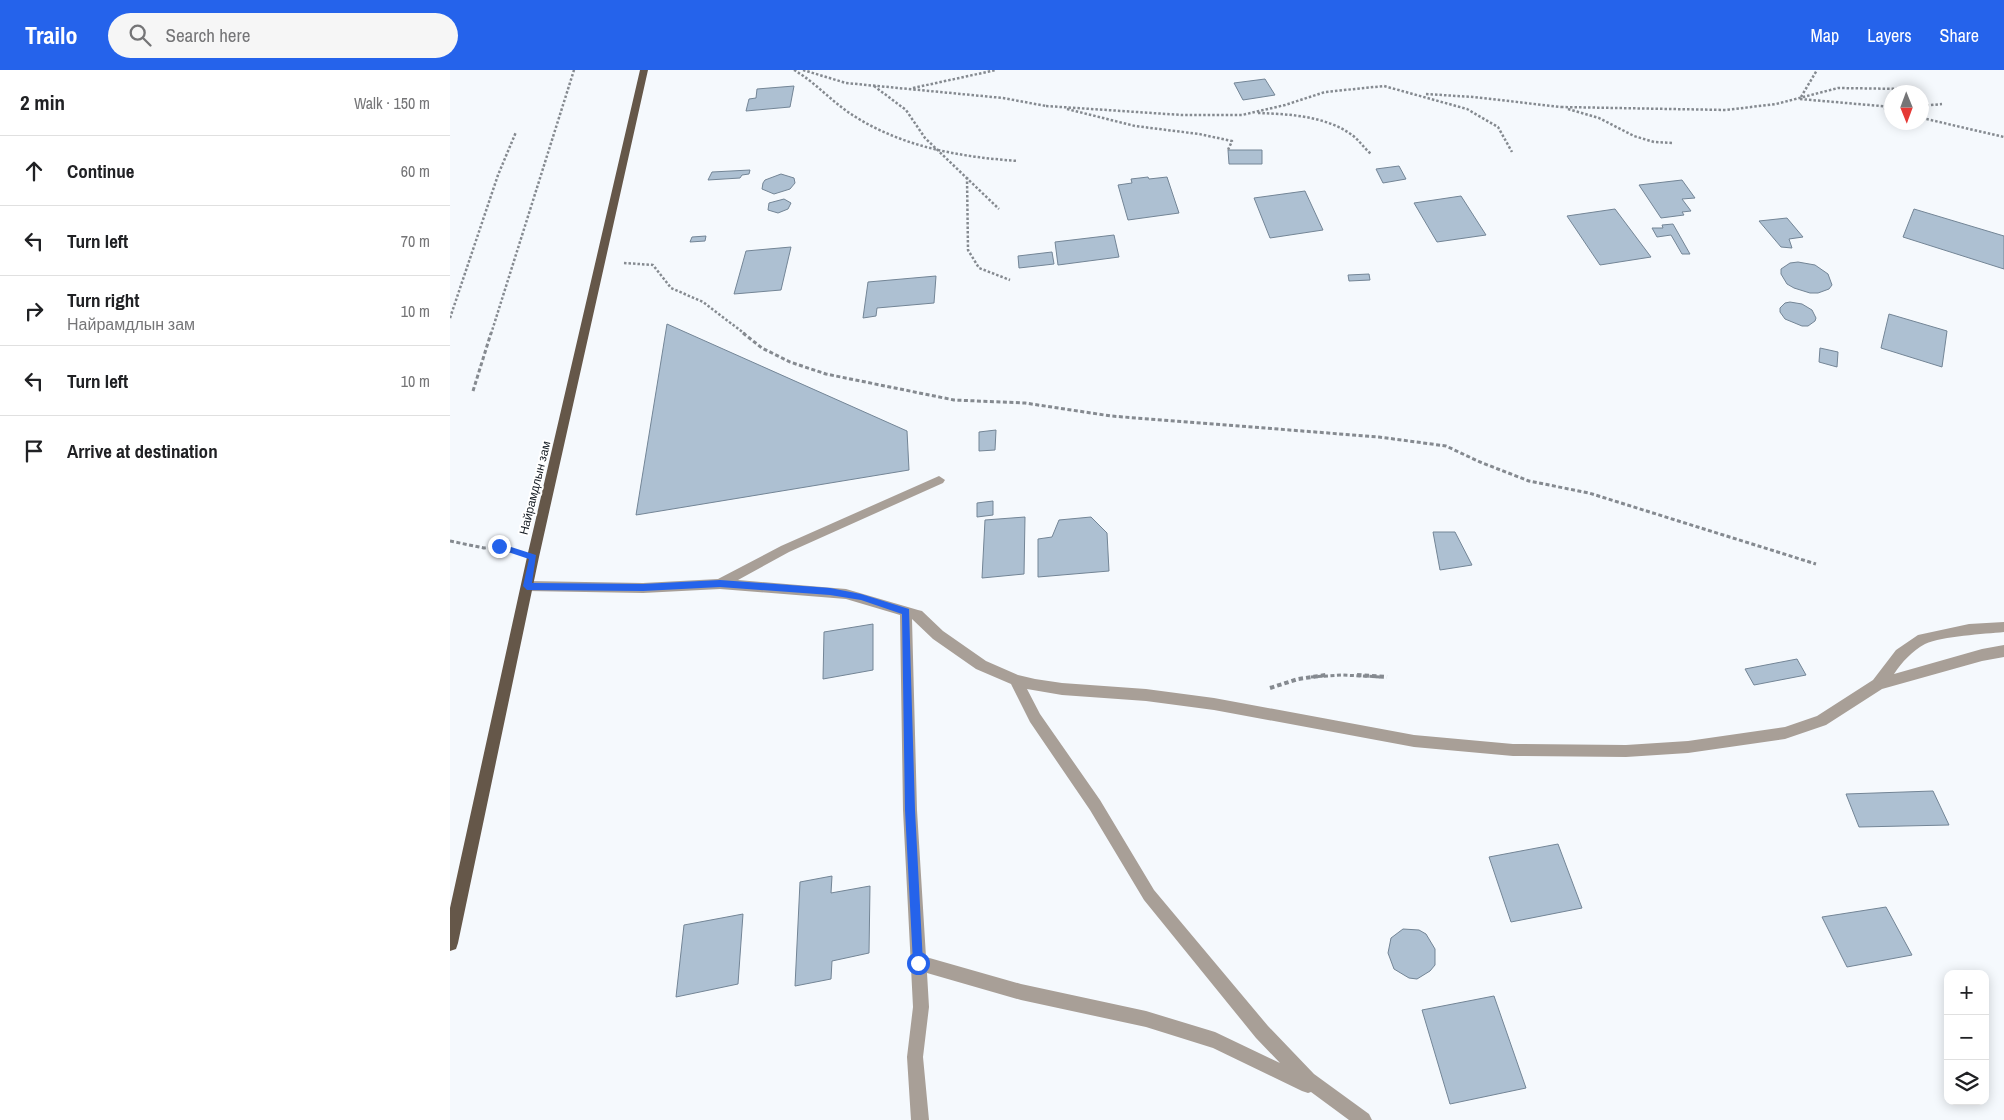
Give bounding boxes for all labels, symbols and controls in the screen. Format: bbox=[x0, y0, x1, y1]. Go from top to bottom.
search box bbox=[108, 13, 458, 58]
text: Trailo bbox=[25, 19, 78, 51]
icon: search bbox=[126, 21, 154, 49]
text: Search here bbox=[166, 22, 250, 48]
text: Map bbox=[1811, 23, 1839, 48]
text: Layers bbox=[1867, 23, 1912, 48]
text: Share bbox=[1940, 23, 1979, 48]
north arrow bbox=[1884, 85, 1929, 130]
text: 2 min bbox=[20, 88, 65, 117]
text: Walk · 150 m bbox=[354, 92, 430, 114]
icon: ahead bbox=[20, 157, 48, 185]
text: Continue bbox=[67, 158, 135, 184]
text: 60 m bbox=[401, 160, 430, 182]
icon: left bbox=[20, 227, 48, 255]
text: Turn left bbox=[67, 228, 128, 254]
text: 70 m bbox=[401, 230, 430, 252]
text: Turn right bbox=[67, 287, 139, 313]
icon: right bbox=[20, 297, 48, 325]
text: 10 m bbox=[401, 300, 430, 322]
text: Найрамдлын зам bbox=[67, 313, 195, 335]
icon: left bbox=[20, 367, 48, 395]
text: Turn left bbox=[67, 368, 128, 394]
text: 10 m bbox=[401, 370, 430, 392]
icon: arrive bbox=[20, 437, 48, 465]
text: Arrive at destination bbox=[67, 438, 218, 464]
street label: Найрамдлын зам bbox=[516, 439, 554, 537]
route end bbox=[488, 535, 511, 558]
route start bbox=[907, 952, 930, 975]
map controls bbox=[1944, 970, 1989, 1105]
button: + bbox=[1944, 970, 1989, 1015]
button: − bbox=[1944, 1015, 1989, 1060]
button: layers bbox=[1944, 1060, 1989, 1105]

